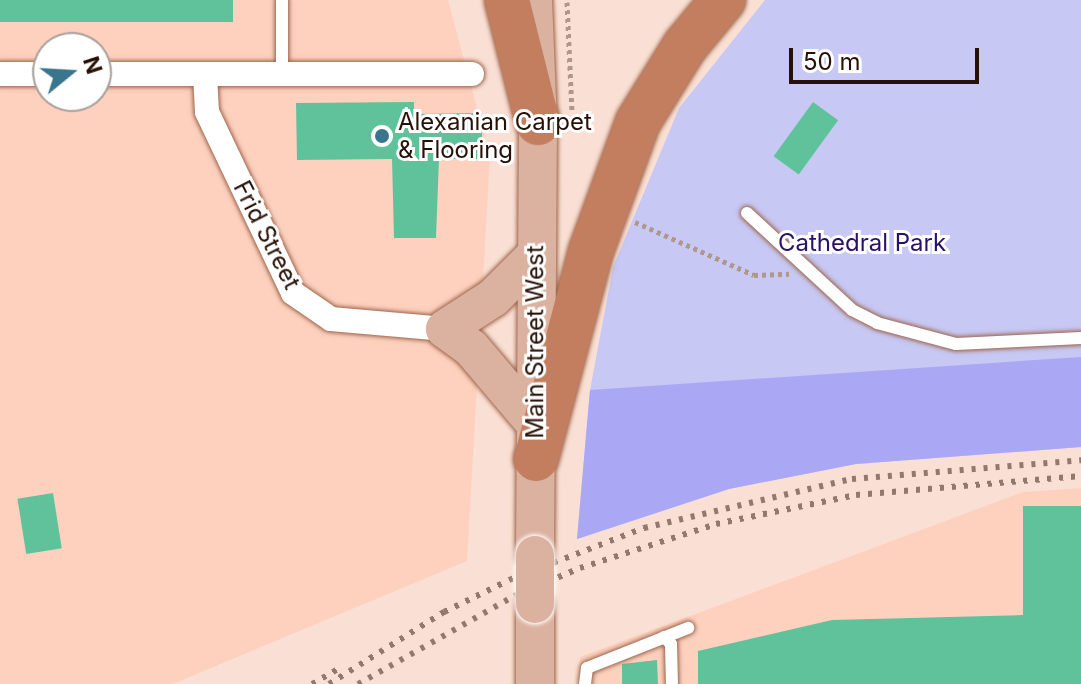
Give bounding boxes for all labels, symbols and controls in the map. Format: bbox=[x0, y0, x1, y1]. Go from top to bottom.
north arrow bbox=[32, 32, 112, 112]
scale bar bbox=[793, 32, 983, 82]
text: 50 m bbox=[803, 47, 861, 76]
text: N bbox=[78, 53, 108, 77]
place label: Alexanian Carpet & Flooring bbox=[398, 108, 592, 164]
marker: Alexanian Carpet & Flooring bbox=[373, 127, 391, 145]
street label: Frid Street bbox=[227, 176, 307, 294]
park label: Cathedral Park bbox=[778, 229, 946, 257]
street label: Main Street West bbox=[521, 245, 549, 439]

